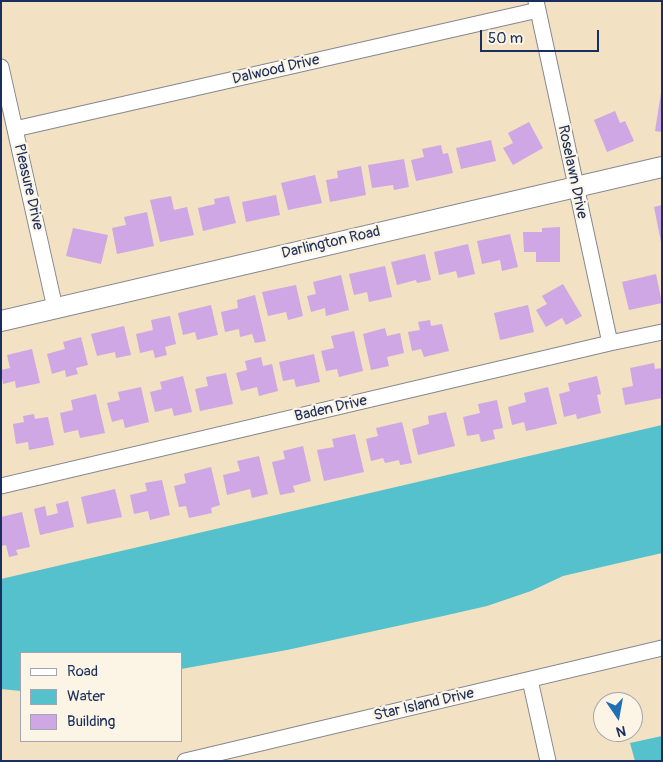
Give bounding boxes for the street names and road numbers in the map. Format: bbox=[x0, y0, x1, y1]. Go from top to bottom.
street label: Dalwood Drive bbox=[231, 51, 321, 89]
street label: Roselawn Drive bbox=[553, 124, 591, 220]
street label: Pleasure Drive bbox=[9, 142, 47, 232]
street label: Darlington Road bbox=[280, 223, 382, 263]
street label: Baden Drive bbox=[293, 392, 369, 426]
street label: Star Island Drive bbox=[372, 685, 476, 725]

